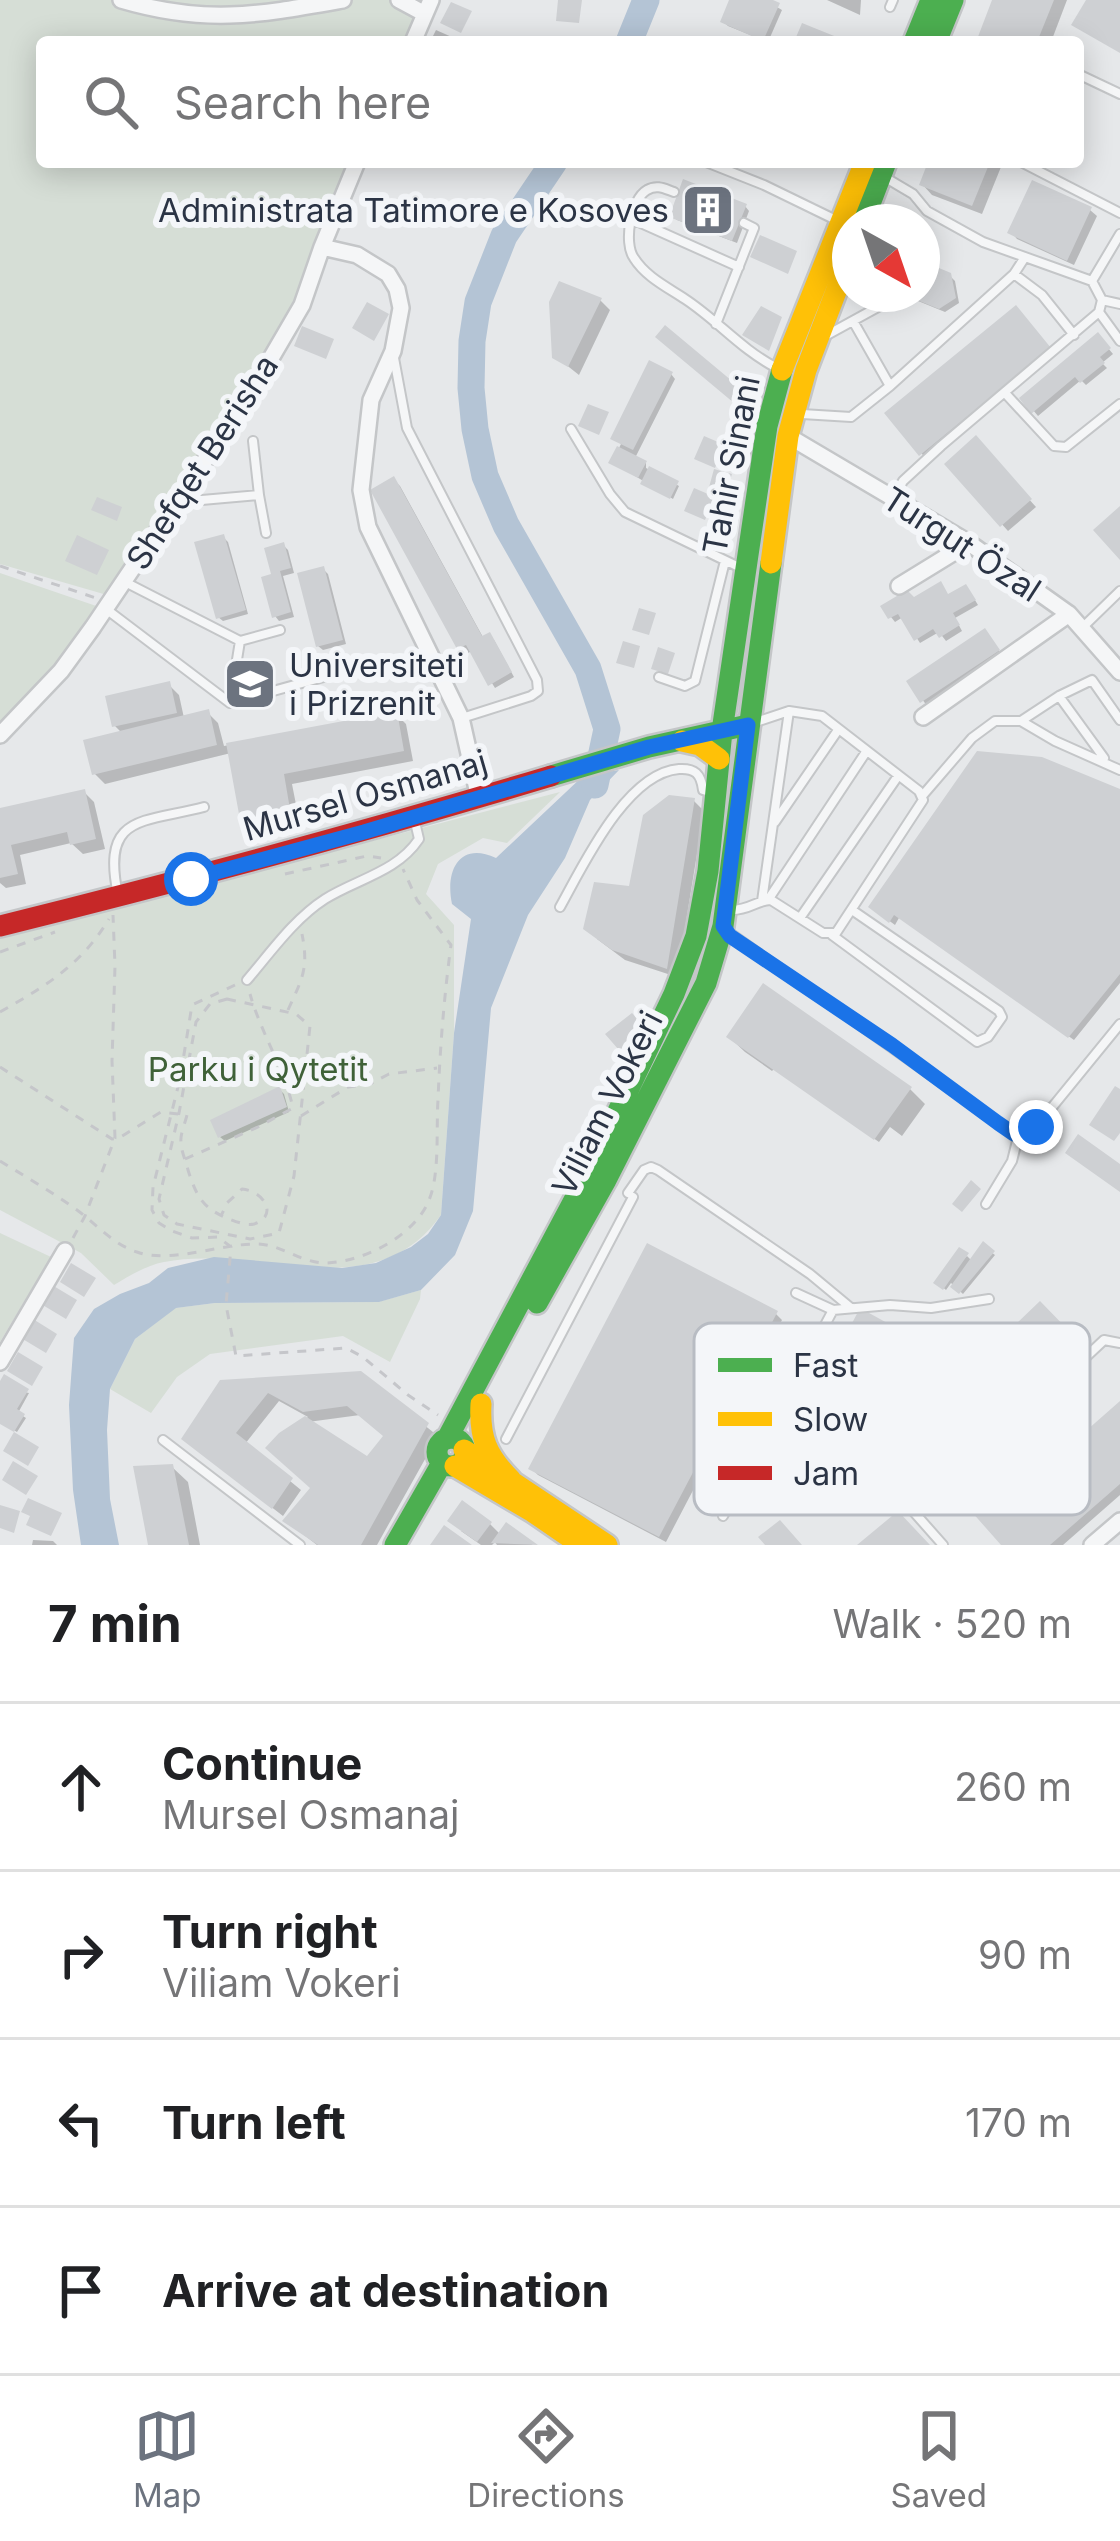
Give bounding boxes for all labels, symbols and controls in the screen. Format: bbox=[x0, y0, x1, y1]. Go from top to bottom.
search box bbox=[36, 36, 1084, 168]
icon: search bbox=[78, 69, 144, 135]
text: Search here bbox=[174, 75, 431, 130]
building icon: Administrata Tatimore e Kosoves bbox=[680, 182, 736, 238]
place label: Administrata Tatimore e Kosoves bbox=[158, 190, 669, 230]
north arrow bbox=[832, 204, 940, 312]
street label: Shefqet Berisha bbox=[118, 347, 286, 577]
street label: Tahir Sinani bbox=[694, 372, 768, 558]
street label: Turgut Özal bbox=[876, 478, 1048, 610]
place label: Universiteti i Prizrenit bbox=[289, 645, 465, 723]
school or university icon: Universiteti i Prizrenit bbox=[222, 656, 278, 712]
street label: Mursel Osmanaj bbox=[238, 741, 492, 849]
route start bbox=[164, 852, 218, 906]
street label: Viliam Vokeri bbox=[543, 1004, 671, 1202]
park label: Parku i Qytetit bbox=[148, 1049, 368, 1089]
route end bbox=[1009, 1100, 1063, 1154]
legend bbox=[694, 1323, 1090, 1515]
text: Fast bbox=[793, 1345, 859, 1385]
text: Slow bbox=[793, 1399, 868, 1439]
text: Jam bbox=[793, 1453, 859, 1493]
text: 7 min bbox=[48, 1593, 182, 1654]
text: Walk · 520 m bbox=[832, 1600, 1072, 1647]
text: Continue bbox=[162, 1736, 362, 1791]
icon: ahead bbox=[48, 1754, 114, 1820]
text: 260 m bbox=[954, 1763, 1072, 1810]
text: Mursel Osmanaj bbox=[162, 1791, 460, 1838]
text: Turn right bbox=[162, 1904, 378, 1959]
icon: right bbox=[48, 1922, 114, 1988]
text: 90 m bbox=[978, 1931, 1072, 1978]
text: Viliam Vokeri bbox=[162, 1959, 401, 2006]
icon: left bbox=[48, 2090, 114, 2156]
text: Turn left bbox=[162, 2095, 346, 2150]
text: 170 m bbox=[965, 2099, 1072, 2146]
icon: arrive bbox=[48, 2258, 114, 2324]
text: Arrive at destination bbox=[162, 2263, 609, 2318]
tab: Map bbox=[133, 2403, 201, 2515]
tab: Directions bbox=[467, 2403, 625, 2515]
tab: Saved bbox=[890, 2403, 987, 2515]

